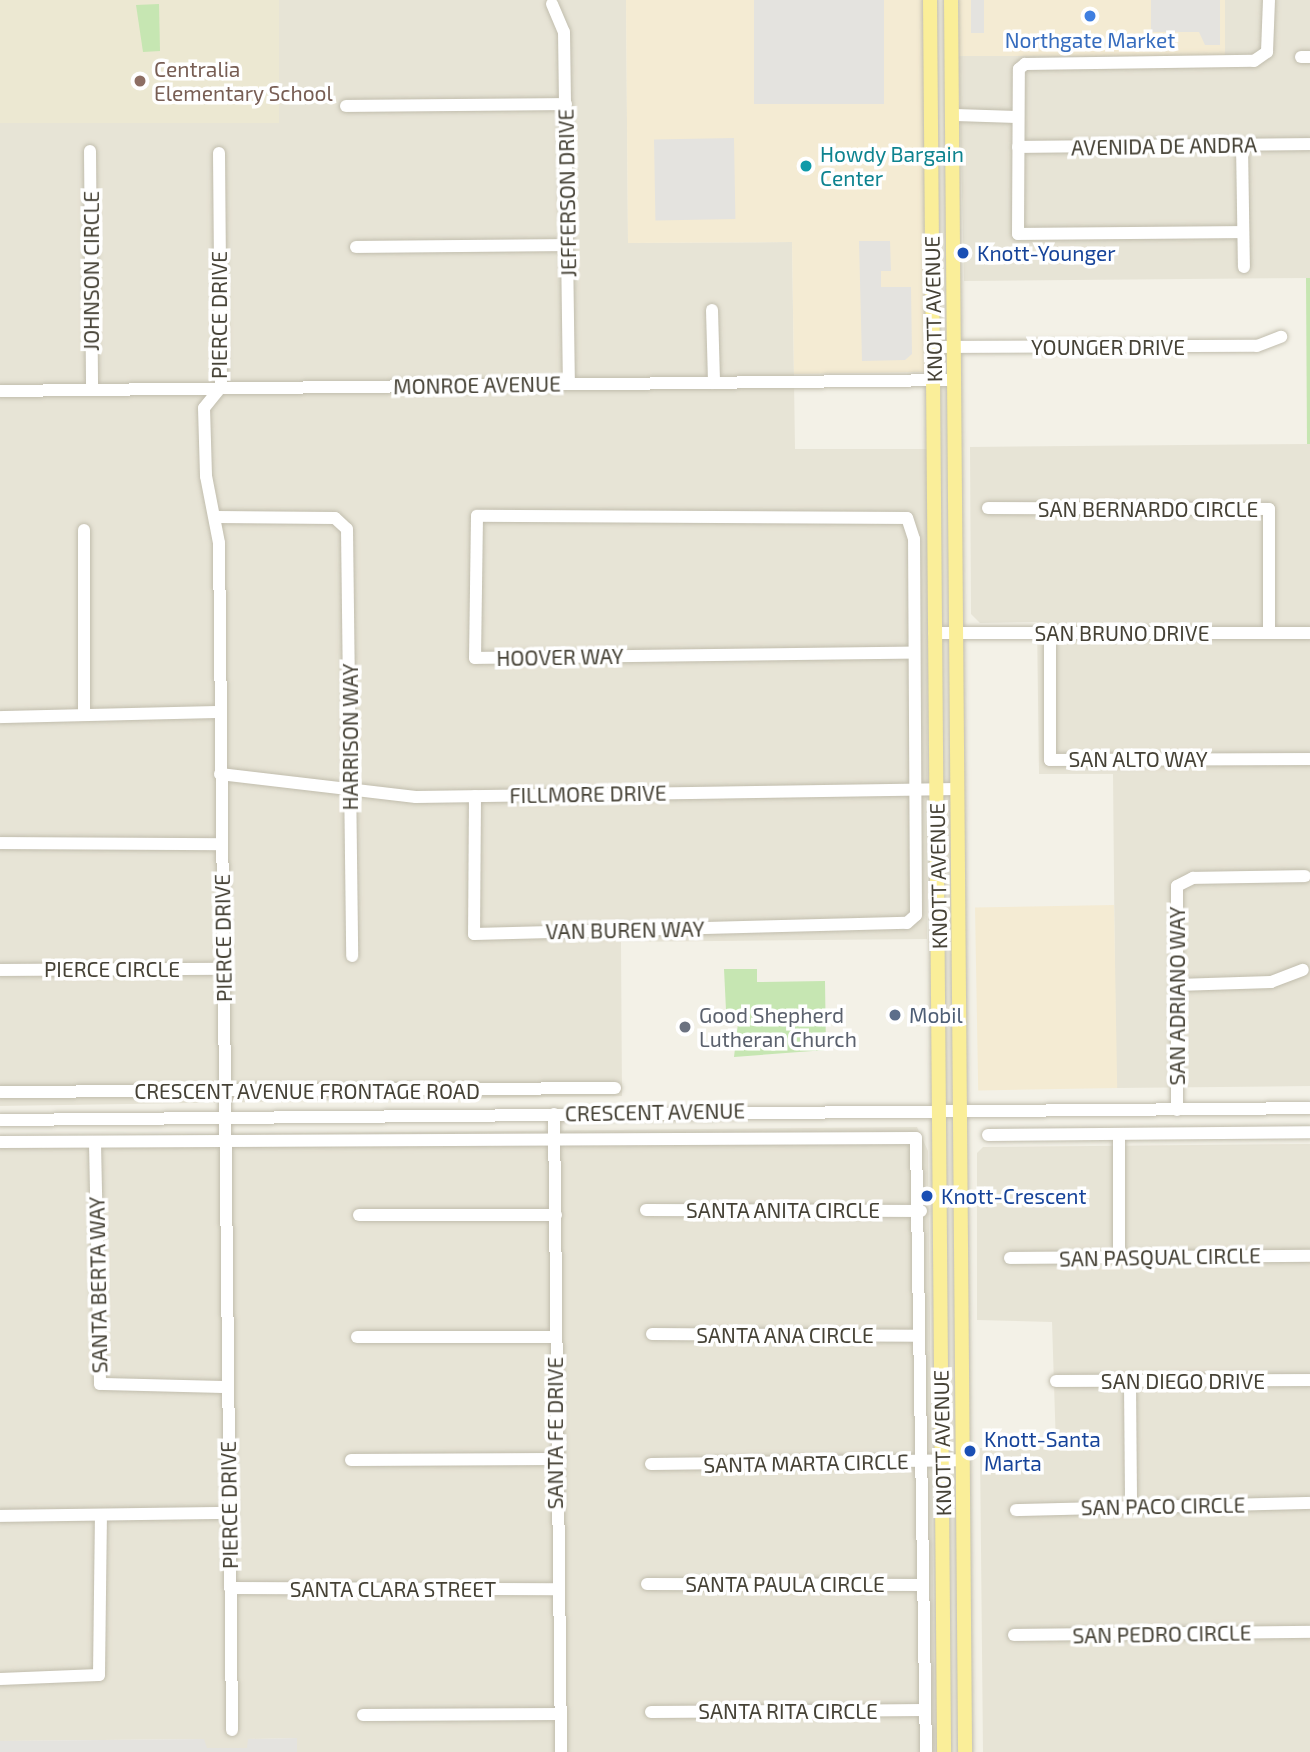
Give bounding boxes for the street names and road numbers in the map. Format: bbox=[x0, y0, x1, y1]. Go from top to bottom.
street label: JEFFERSON DRIVE bbox=[553, 109, 581, 277]
street label: AVENIDA DE ANDRA bbox=[1070, 132, 1258, 160]
street label: JOHNSON CIRCLE bbox=[78, 191, 104, 351]
street label: KNOTT AVENUE bbox=[919, 235, 947, 383]
street label: PIERCE DRIVE bbox=[206, 251, 232, 379]
street label: YOUNGER DRIVE bbox=[1031, 334, 1185, 360]
street label: MONROE AVENUE bbox=[393, 371, 561, 399]
street label: SAN BERNARDO CIRCLE bbox=[1038, 496, 1258, 522]
street label: SAN BRUNO DRIVE bbox=[1035, 620, 1209, 646]
street label: HOOVER WAY bbox=[496, 643, 624, 671]
street label: HARRISON WAY bbox=[337, 663, 363, 811]
street label: SAN ALTO WAY bbox=[1068, 746, 1208, 772]
street label: FILLMORE DRIVE bbox=[509, 780, 667, 808]
street label: KNOTT AVENUE bbox=[924, 802, 952, 950]
street label: PIERCE DRIVE bbox=[209, 874, 237, 1002]
street label: SAN ADRIANO WAY bbox=[1164, 906, 1190, 1086]
street label: VAN BUREN WAY bbox=[545, 916, 705, 944]
street label: PIERCE CIRCLE bbox=[44, 956, 180, 982]
street label: CRESCENT AVENUE FRONTAGE ROAD bbox=[134, 1078, 480, 1104]
street label: CRESCENT AVENUE bbox=[564, 1098, 746, 1126]
street label: SANTA BERTA WAY bbox=[84, 1196, 112, 1374]
street label: SANTA ANITA CIRCLE bbox=[685, 1197, 881, 1223]
street label: SAN PASQUAL CIRCLE bbox=[1059, 1243, 1261, 1271]
street label: SANTA ANA CIRCLE bbox=[696, 1322, 874, 1348]
street label: SANTA FE DRIVE bbox=[542, 1356, 568, 1510]
street label: SAN DIEGO DRIVE bbox=[1101, 1368, 1265, 1394]
street label: KNOTT AVENUE bbox=[928, 1369, 956, 1517]
street label: PIERCE DRIVE bbox=[215, 1441, 243, 1569]
street label: SANTA MARTA CIRCLE bbox=[703, 1449, 909, 1477]
street label: SAN PACO CIRCLE bbox=[1081, 1492, 1245, 1520]
street label: SANTA PAULA CIRCLE bbox=[685, 1571, 885, 1597]
street label: SANTA CLARA STREET bbox=[289, 1576, 497, 1602]
street label: SAN PEDRO CIRCLE bbox=[1072, 1620, 1252, 1648]
street label: SANTA RITA CIRCLE bbox=[698, 1698, 878, 1724]

